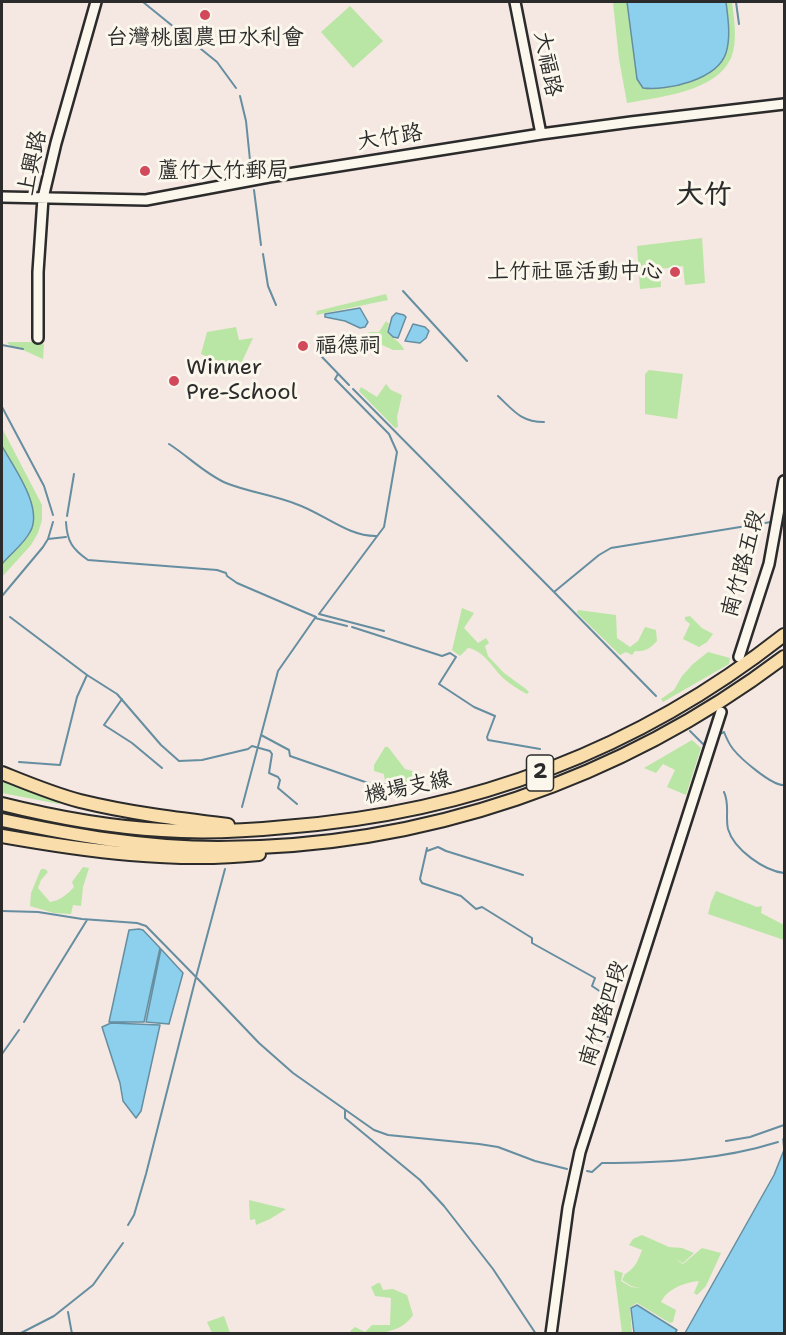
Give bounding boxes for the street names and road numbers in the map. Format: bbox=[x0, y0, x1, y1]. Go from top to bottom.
street label: 大福路 bbox=[528, 29, 566, 99]
street label: 大竹路 bbox=[355, 120, 425, 156]
street label: 上興路 bbox=[13, 128, 53, 198]
street label: 南竹路五段 bbox=[717, 507, 771, 621]
road number: 2 bbox=[526, 755, 554, 791]
street label: 機場支線 bbox=[362, 766, 454, 810]
street label: 南竹路四段 bbox=[574, 958, 634, 1070]

